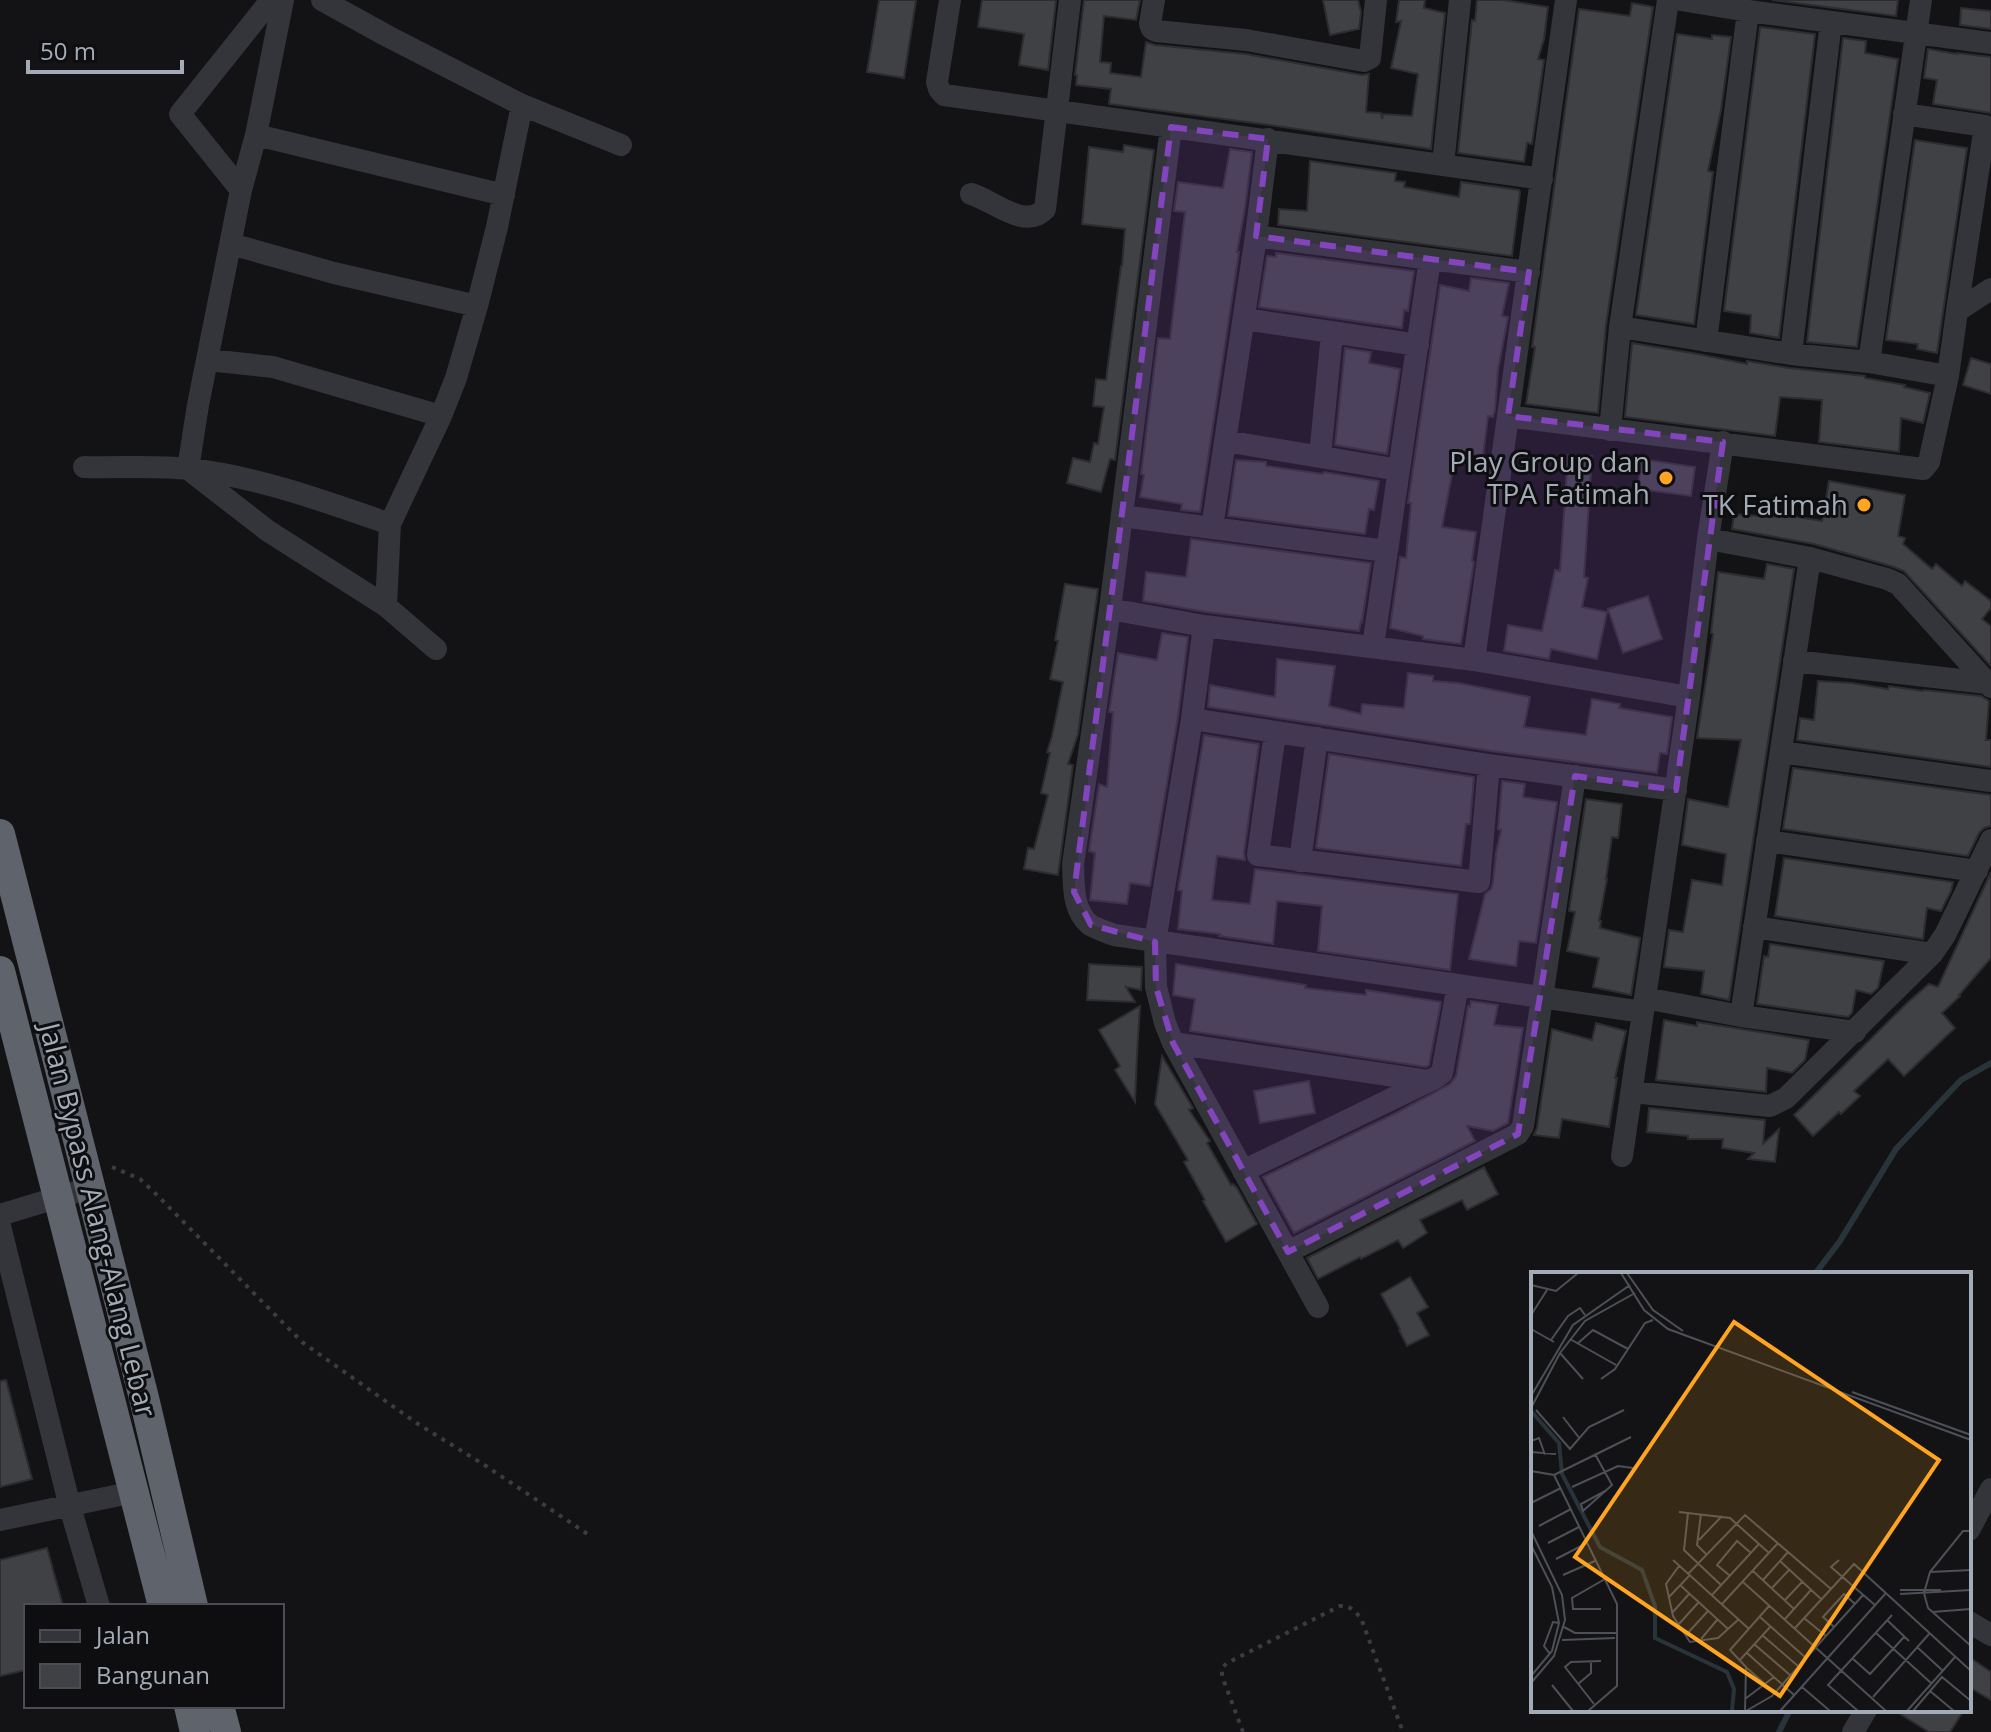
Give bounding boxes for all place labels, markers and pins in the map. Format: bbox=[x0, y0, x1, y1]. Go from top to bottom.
place label: Play Group dan TPA Fatimah bbox=[1449, 442, 1650, 512]
marker: Play Group dan TPA Fatimah bbox=[1657, 469, 1675, 487]
place label: TK Fatimah bbox=[1702, 485, 1848, 523]
marker: TK Fatimah bbox=[1855, 496, 1873, 514]

